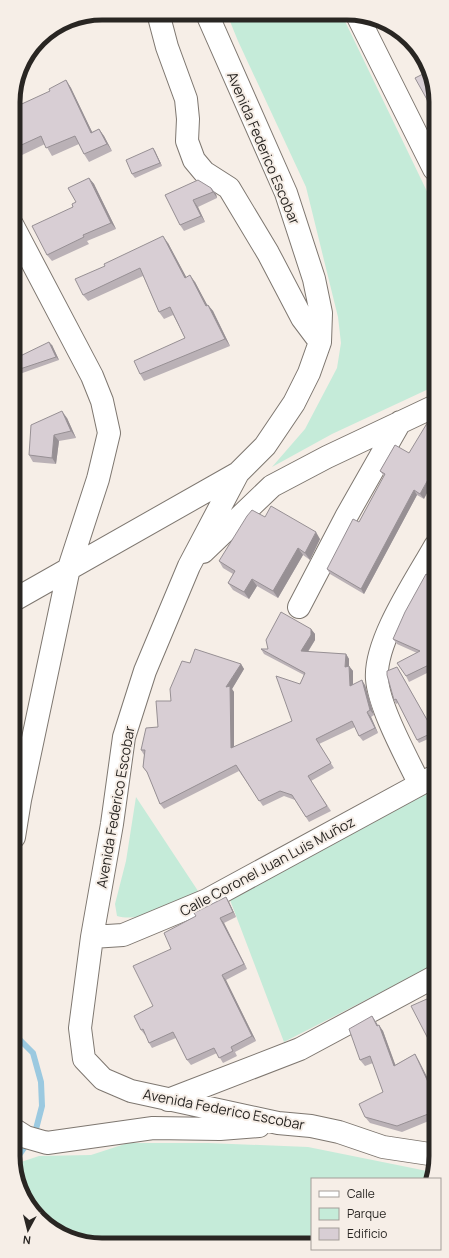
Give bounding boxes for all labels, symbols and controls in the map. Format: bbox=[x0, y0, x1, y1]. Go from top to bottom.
street label: Avenida Federico Escobar bbox=[223, 69, 305, 227]
street label: Avenida Federico Escobar bbox=[91, 724, 139, 890]
street label: Calle Coronel Juan Luis Muñoz bbox=[176, 812, 358, 920]
street label: Avenida Federico Escobar bbox=[142, 1084, 306, 1134]
legend bbox=[311, 1178, 441, 1250]
text: Calle bbox=[347, 1185, 375, 1202]
text: Parque bbox=[347, 1205, 386, 1222]
north arrow bbox=[8, 1210, 48, 1250]
text: Edificio bbox=[347, 1225, 387, 1242]
text: N bbox=[22, 1232, 32, 1248]

